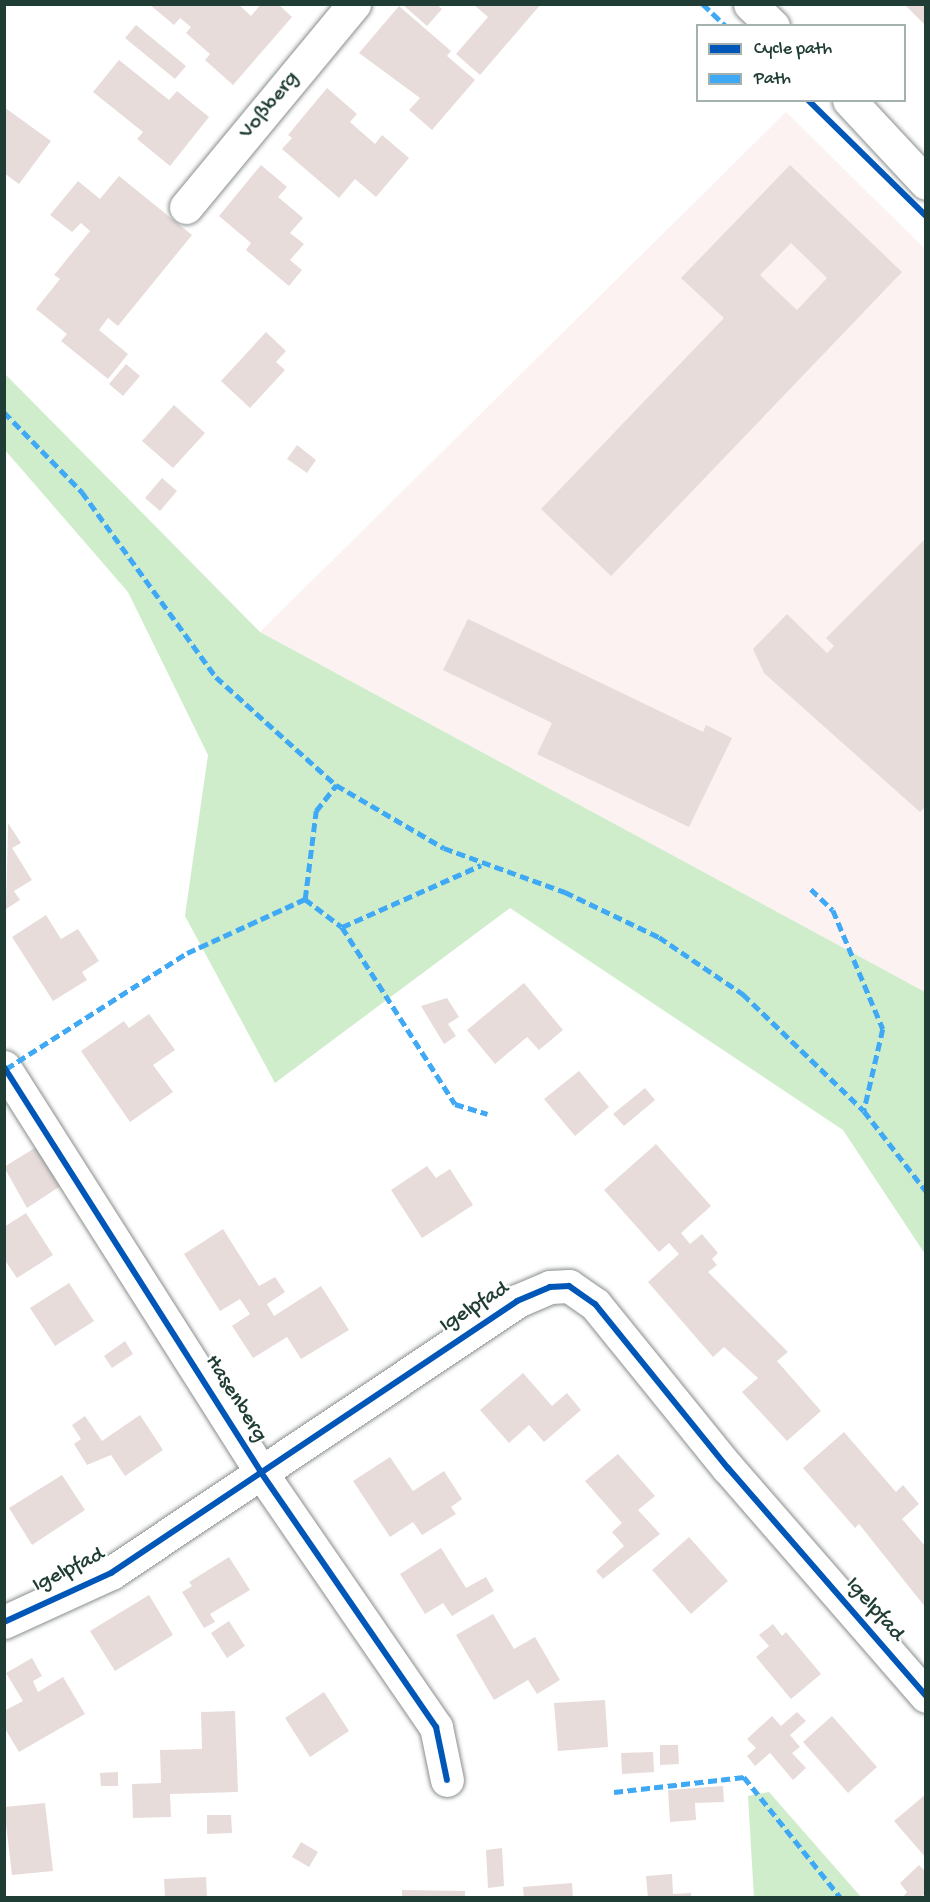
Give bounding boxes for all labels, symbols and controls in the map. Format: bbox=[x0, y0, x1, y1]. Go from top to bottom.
legend bbox=[696, 24, 906, 102]
text: Cycle path bbox=[754, 39, 832, 60]
street label: Voßberg bbox=[234, 67, 306, 145]
text: Path bbox=[754, 69, 791, 90]
street label: Igelpfad bbox=[435, 1276, 515, 1340]
street label: Hasenberg bbox=[198, 1350, 272, 1448]
street label: Igelpfad bbox=[29, 1542, 109, 1600]
street label: Igelpfad bbox=[839, 1572, 909, 1648]

